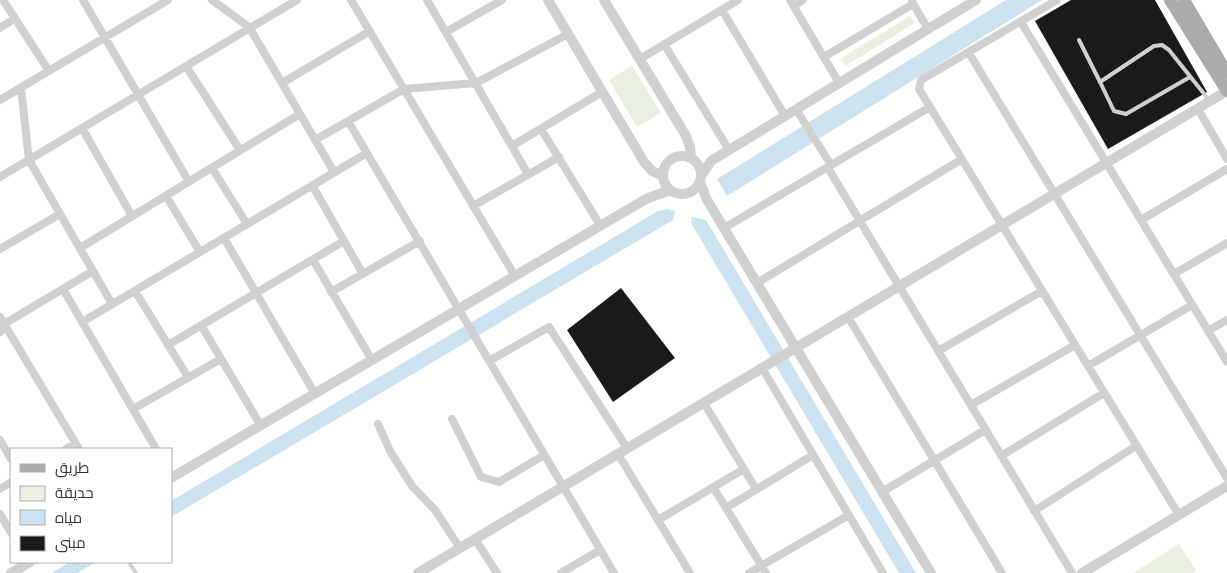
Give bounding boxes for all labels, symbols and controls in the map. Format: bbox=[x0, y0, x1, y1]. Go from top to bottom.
legend bbox=[10, 448, 172, 563]
text: طريق bbox=[55, 459, 89, 478]
text: حديقة bbox=[55, 484, 94, 502]
text: مياه bbox=[55, 509, 82, 527]
text: مبنى bbox=[55, 534, 86, 553]

